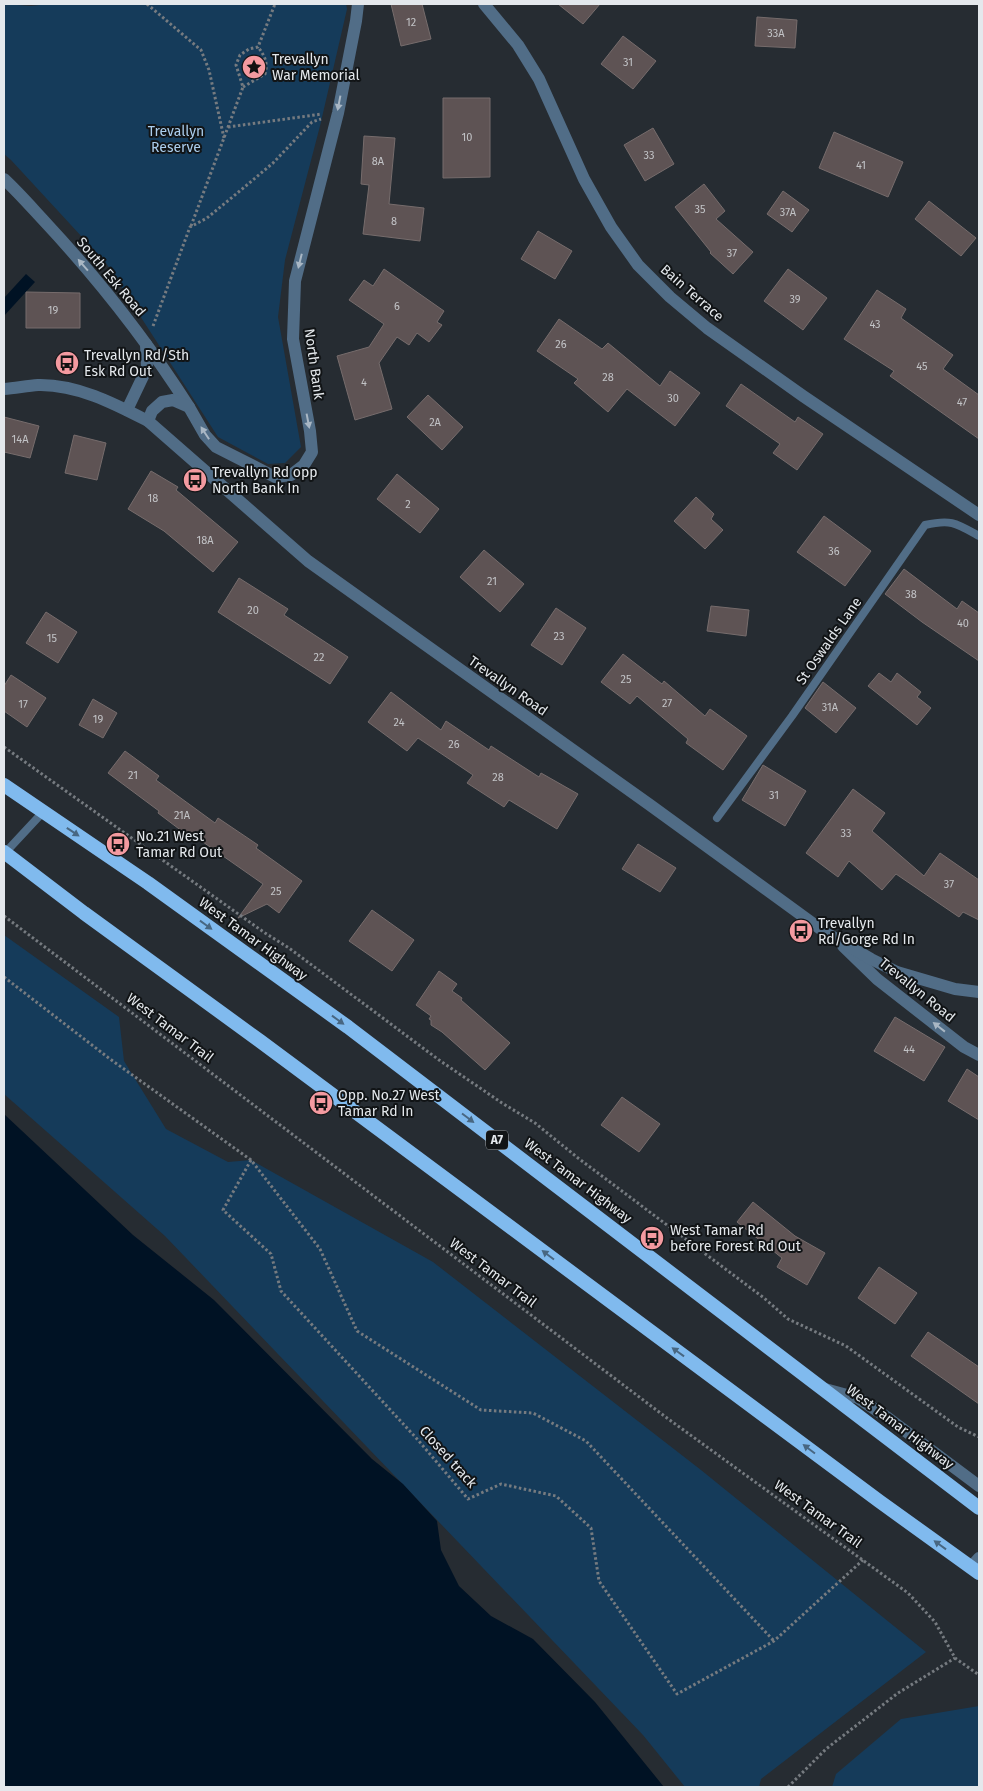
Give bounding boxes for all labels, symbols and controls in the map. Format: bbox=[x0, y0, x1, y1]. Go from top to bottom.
house number: 12 bbox=[406, 16, 416, 29]
house number: 33A bbox=[767, 27, 785, 40]
place label: Trevallyn War Memorial bbox=[272, 51, 360, 84]
place icon: Trevallyn War Memorial bbox=[241, 54, 267, 80]
house number: 31 bbox=[623, 56, 633, 69]
one-way arrow bbox=[335, 96, 343, 112]
park label: Trevallyn Reserve bbox=[148, 123, 204, 156]
house number: 10 bbox=[462, 131, 472, 144]
house number: 33 bbox=[644, 149, 654, 162]
house number: 8A bbox=[372, 155, 385, 168]
house number: 41 bbox=[856, 159, 866, 172]
house number: 35 bbox=[695, 203, 706, 216]
house number: 37A bbox=[780, 206, 797, 219]
house number: 8 bbox=[391, 215, 397, 228]
street label: South Esk Road bbox=[73, 234, 149, 320]
house number: 37 bbox=[727, 247, 737, 260]
one-way arrow bbox=[296, 253, 304, 268]
one-way arrow bbox=[77, 259, 89, 271]
street label: Bain Terrace bbox=[657, 261, 727, 325]
house number: 39 bbox=[789, 293, 801, 306]
house number: 6 bbox=[394, 300, 400, 313]
house number: 19 bbox=[48, 304, 58, 317]
house number: 43 bbox=[869, 318, 881, 331]
street label: North Bank bbox=[301, 327, 328, 401]
house number: 26 bbox=[555, 338, 567, 351]
place label: Trevallyn Rd/Sth Esk Rd Out bbox=[84, 347, 189, 380]
bus stop icon: Trevallyn Rd/Sth Esk Rd Out bbox=[54, 350, 80, 376]
house number: 45 bbox=[916, 360, 928, 373]
house number: 28 bbox=[602, 371, 614, 384]
house number: 4 bbox=[361, 376, 367, 389]
house number: 30 bbox=[667, 392, 679, 405]
house number: 47 bbox=[957, 396, 967, 409]
one-way arrow bbox=[305, 414, 313, 430]
house number: 2A bbox=[429, 416, 442, 429]
one-way arrow bbox=[200, 427, 210, 440]
house number: 14A bbox=[12, 433, 29, 446]
place label: Trevallyn Rd opp North Bank In bbox=[212, 464, 318, 497]
bus stop icon: Trevallyn Rd opp North Bank In bbox=[182, 467, 208, 493]
house number: 18 bbox=[148, 492, 158, 505]
house number: 2 bbox=[405, 498, 411, 511]
house number: 18A bbox=[196, 534, 214, 547]
house number: 36 bbox=[828, 545, 840, 558]
house number: 21 bbox=[487, 575, 497, 588]
house number: 38 bbox=[905, 588, 917, 601]
street label: St Oswalds Lane bbox=[793, 594, 865, 688]
house number: 20 bbox=[247, 604, 259, 617]
house number: 40 bbox=[957, 617, 969, 630]
house number: 23 bbox=[554, 630, 564, 643]
house number: 15 bbox=[47, 632, 58, 645]
house number: 22 bbox=[314, 651, 324, 664]
street label: Trevallyn Road bbox=[465, 652, 551, 720]
house number: 25 bbox=[621, 673, 632, 686]
house number: 27 bbox=[662, 697, 672, 710]
house number: 17 bbox=[18, 698, 28, 711]
house number: 31A bbox=[822, 701, 839, 714]
house number: 19 bbox=[93, 713, 103, 726]
house number: 24 bbox=[394, 716, 405, 729]
house number: 26 bbox=[448, 738, 460, 751]
house number: 21 bbox=[128, 769, 138, 782]
house number: 28 bbox=[492, 771, 504, 784]
house number: 31 bbox=[769, 789, 779, 802]
house number: 21A bbox=[174, 809, 191, 822]
one-way arrow bbox=[67, 827, 80, 837]
house number: 33 bbox=[841, 827, 851, 840]
place label: No.21 West Tamar Rd Out bbox=[136, 828, 223, 861]
bus stop icon: No.21 West Tamar Rd Out bbox=[105, 831, 131, 857]
house number: 37 bbox=[944, 878, 954, 891]
house number: 25 bbox=[271, 885, 282, 898]
street label: West Tamar Highway bbox=[195, 894, 311, 984]
place label: Trevallyn Rd/Gorge Rd In bbox=[818, 915, 915, 948]
bus stop icon: Trevallyn Rd/Gorge Rd In bbox=[788, 918, 814, 944]
one-way arrow bbox=[199, 920, 213, 930]
street label: Trevallyn Road bbox=[876, 954, 958, 1026]
street label: West Tamar Trail bbox=[123, 990, 217, 1066]
one-way arrow bbox=[331, 1015, 345, 1025]
one-way arrow bbox=[933, 1022, 946, 1033]
house number: 44 bbox=[903, 1043, 915, 1056]
place label: Opp. No.27 West Tamar Rd In bbox=[338, 1087, 441, 1120]
bus stop icon: Opp. No.27 West Tamar Rd In bbox=[308, 1090, 334, 1116]
one-way arrow bbox=[461, 1112, 474, 1123]
road number: A7 bbox=[486, 1130, 508, 1150]
street label: West Tamar Highway bbox=[521, 1135, 635, 1227]
place label: West Tamar Rd before Forest Rd Out bbox=[670, 1222, 802, 1255]
bus stop icon: West Tamar Rd before Forest Rd Out bbox=[639, 1225, 665, 1251]
street label: West Tamar Trail bbox=[446, 1235, 540, 1311]
one-way arrow bbox=[541, 1250, 555, 1260]
one-way arrow bbox=[671, 1347, 685, 1357]
street label: West Tamar Highway bbox=[843, 1381, 957, 1473]
street label: Closed track bbox=[416, 1422, 481, 1492]
one-way arrow bbox=[803, 1443, 816, 1454]
street label: West Tamar Trail bbox=[771, 1476, 865, 1552]
one-way arrow bbox=[933, 1540, 947, 1550]

